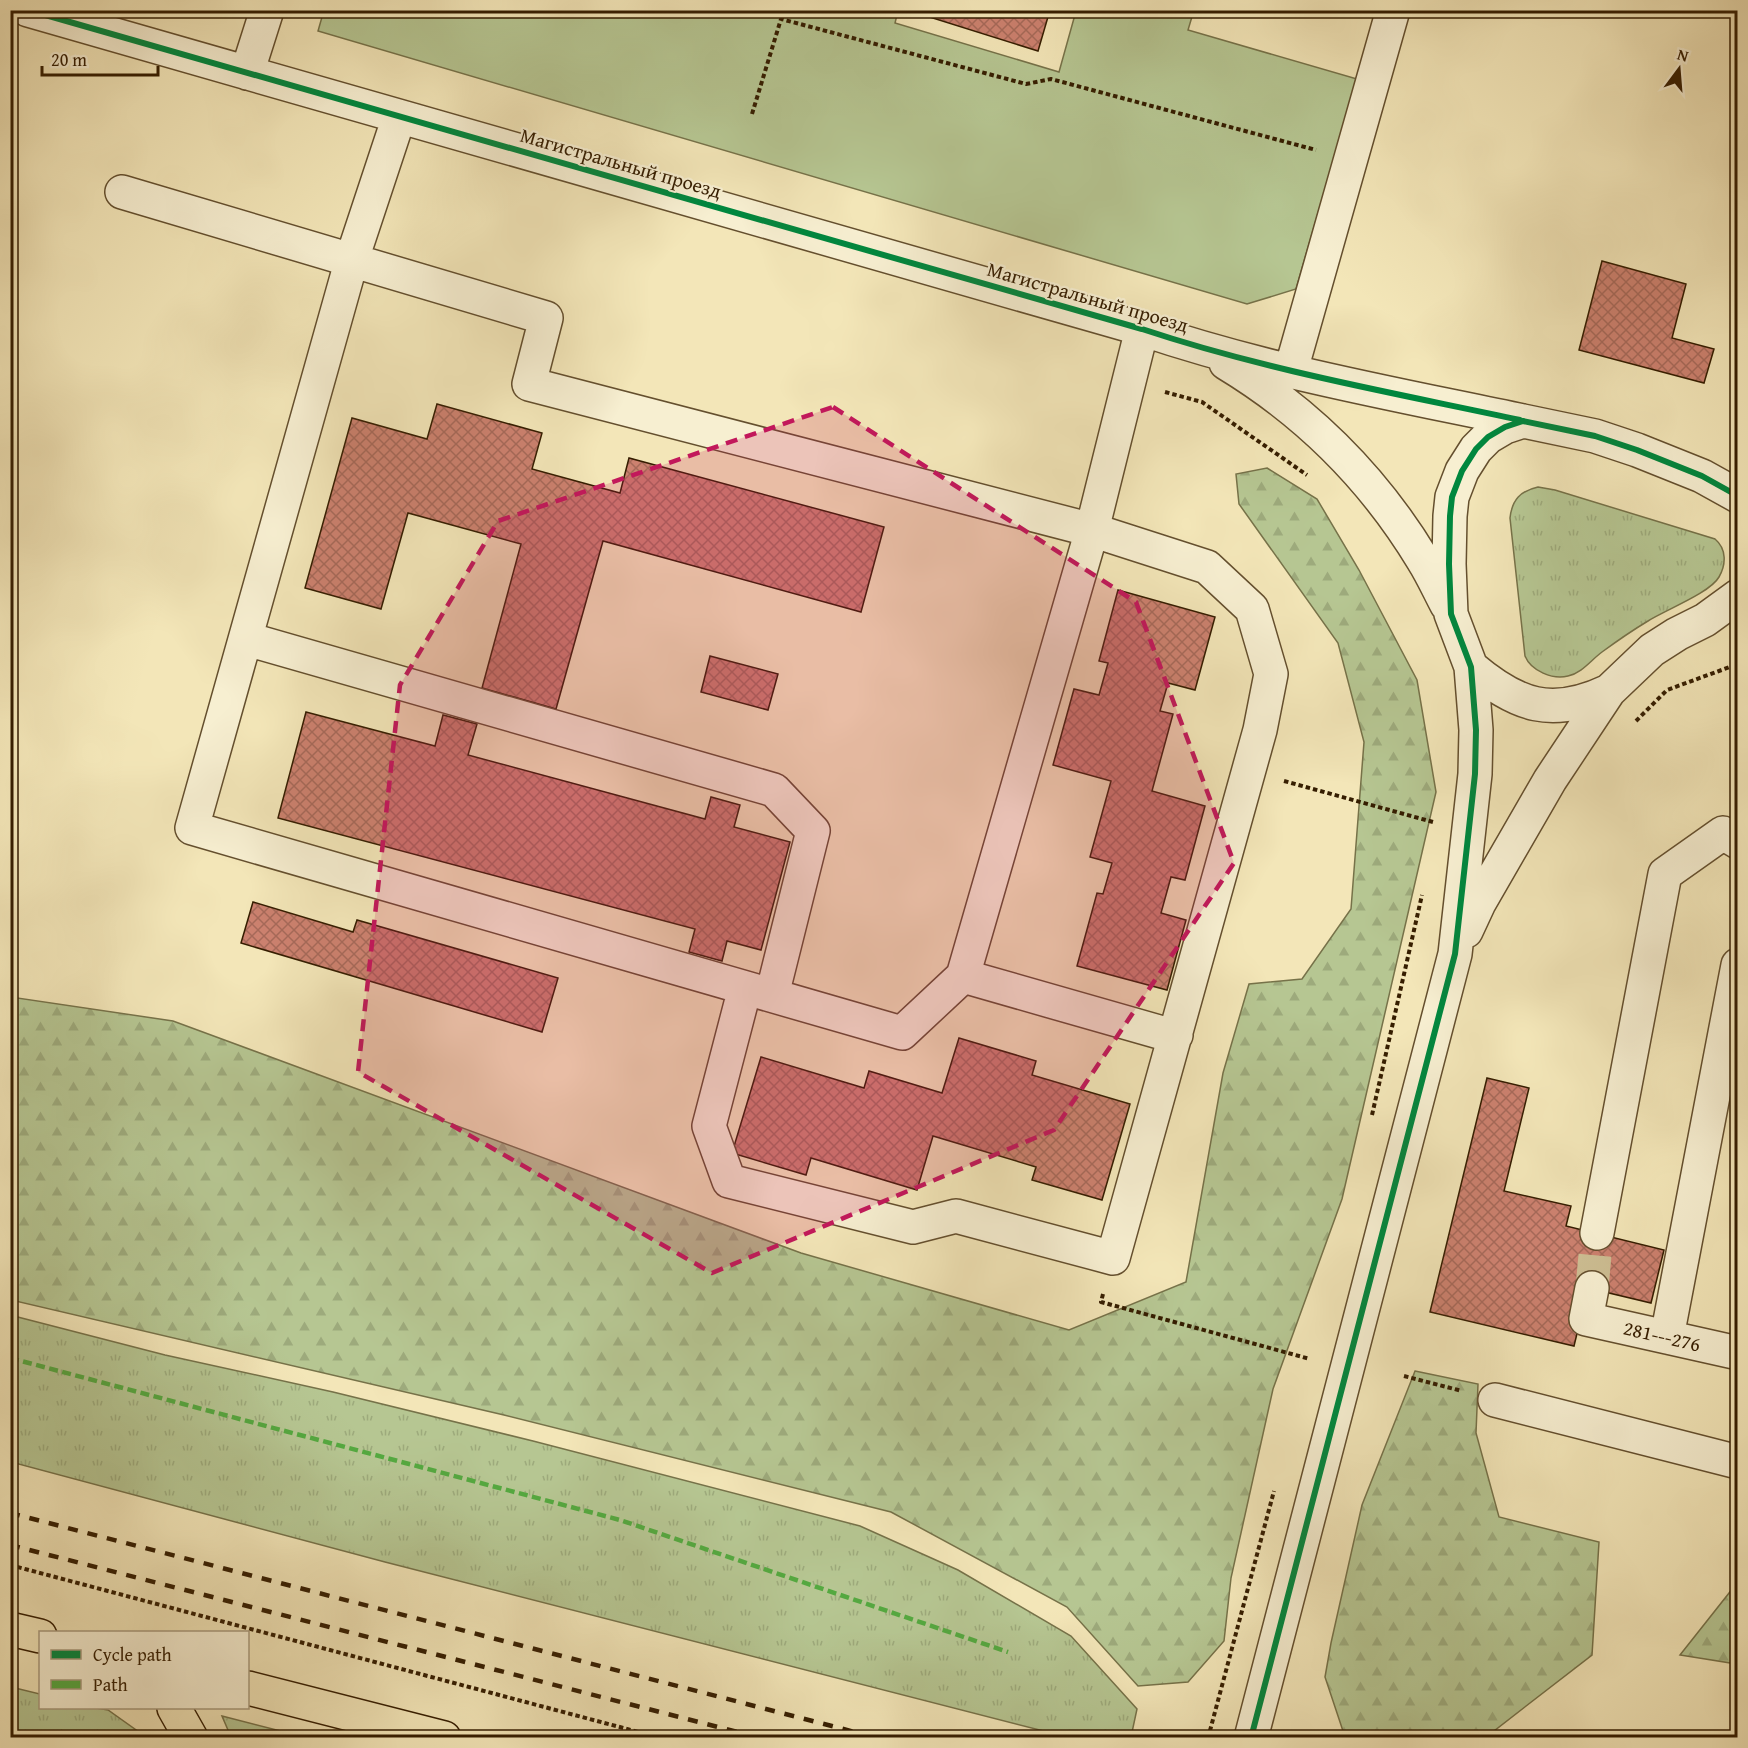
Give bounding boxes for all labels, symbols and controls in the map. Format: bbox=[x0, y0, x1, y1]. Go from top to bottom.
scale bar bbox=[42, 39, 158, 77]
north arrow bbox=[1649, 39, 1709, 99]
text: N bbox=[1675, 42, 1692, 68]
text: 20 m bbox=[51, 46, 87, 73]
street label: Магистральный проезд bbox=[517, 120, 725, 205]
street label: Магистральный проезд bbox=[984, 254, 1192, 339]
street label: 281---276 bbox=[1621, 1313, 1704, 1358]
legend bbox=[39, 1631, 249, 1709]
text: Cycle path bbox=[93, 1641, 172, 1668]
text: Path bbox=[93, 1671, 128, 1698]

